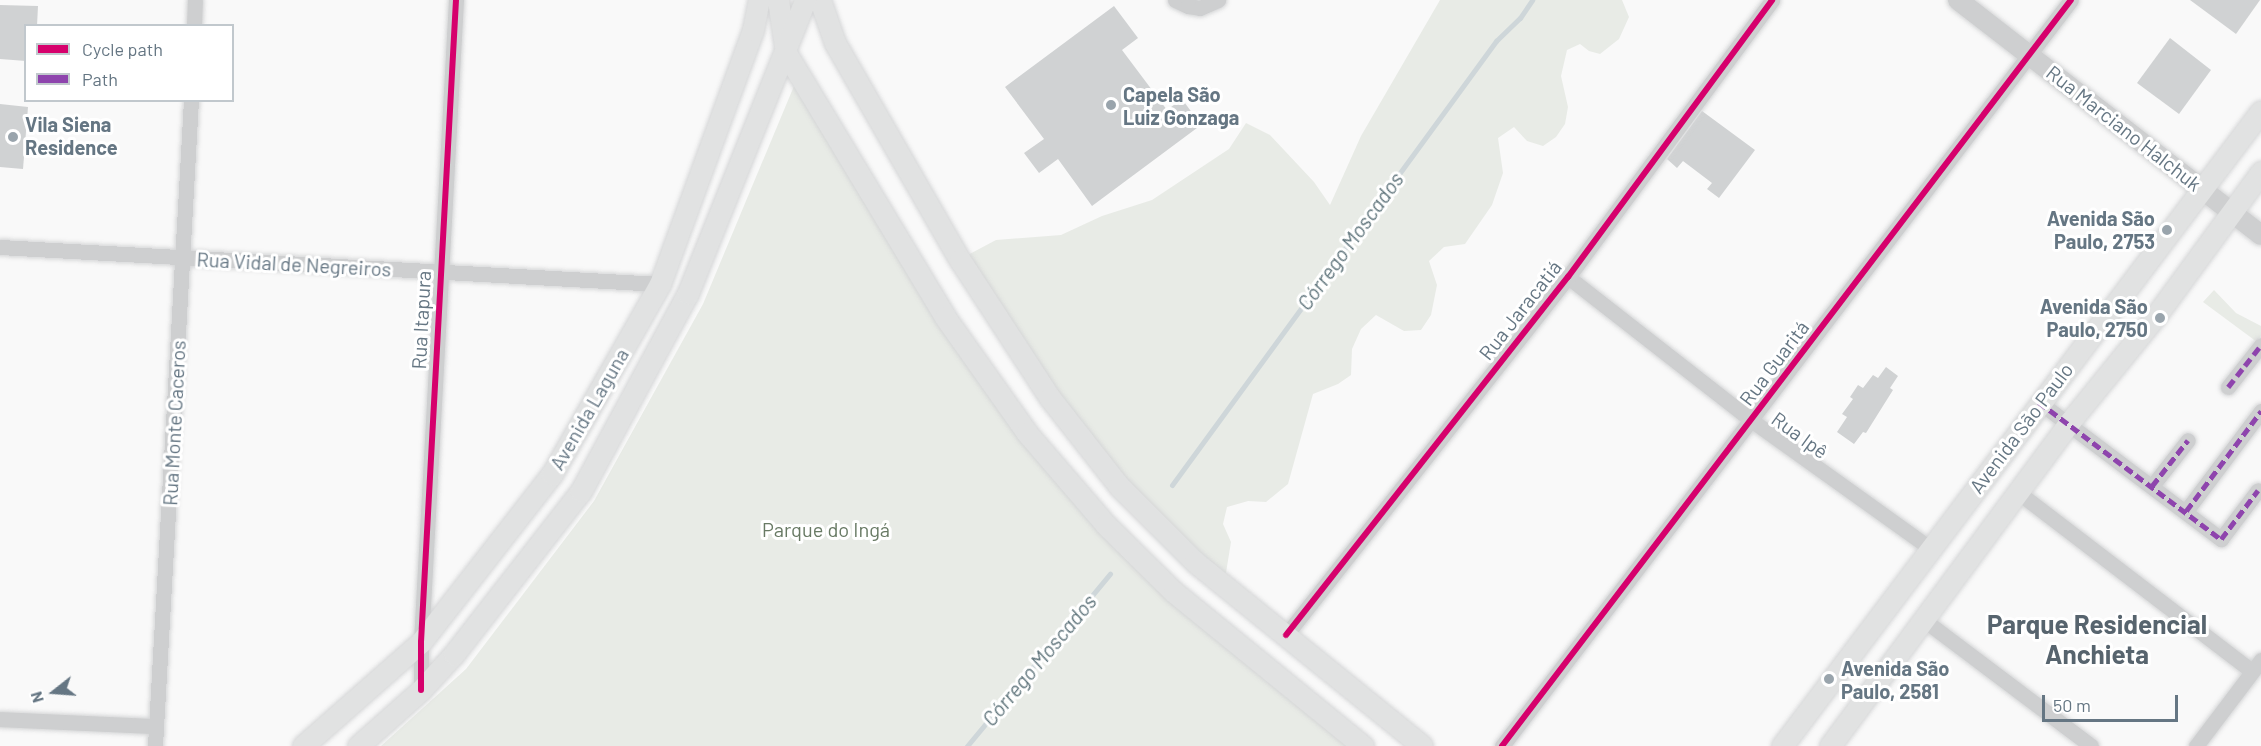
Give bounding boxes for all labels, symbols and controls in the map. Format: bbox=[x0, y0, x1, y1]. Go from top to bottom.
legend bbox=[24, 24, 234, 102]
text: Cycle path bbox=[82, 38, 163, 60]
street label: Rua Marciano Halchuk bbox=[2042, 60, 2206, 196]
text: Path bbox=[82, 68, 118, 90]
place label: Capela São Luiz Gonzaga bbox=[1123, 82, 1239, 129]
marker: Capela São Luiz Gonzaga bbox=[1104, 98, 1118, 112]
place label: Vila Siena Residence bbox=[25, 113, 118, 160]
marker: Vila Siena Residence bbox=[6, 130, 20, 144]
water label: Córrego Moscados bbox=[1292, 167, 1408, 315]
place label: Avenida São Paulo, 2753 bbox=[2047, 207, 2155, 254]
marker: Avenida São Paulo, 2753 bbox=[2160, 223, 2174, 237]
street label: Rua Vidal de Negreiros bbox=[196, 247, 392, 281]
street label: Rua Jaracatiá bbox=[1474, 256, 1566, 364]
street label: Rua Itapura bbox=[406, 270, 436, 370]
place label: Avenida São Paulo, 2750 bbox=[2040, 294, 2148, 341]
marker: Avenida São Paulo, 2750 bbox=[2153, 311, 2167, 325]
street label: Rua Guaritá bbox=[1734, 316, 1814, 410]
street label: Rua Monte Caceros bbox=[158, 340, 190, 506]
street label: Avenida Laguna bbox=[545, 344, 633, 474]
street label: Avenida São Paulo bbox=[1964, 358, 2078, 498]
street label: Rua Ipê bbox=[1767, 407, 1833, 463]
park label: Parque do Ingá bbox=[762, 517, 890, 541]
water label: Córrego Moscados bbox=[977, 589, 1101, 731]
district label: Parque Residencial Anchieta bbox=[1987, 608, 2207, 670]
place label: Avenida São Paulo, 2581 bbox=[1841, 656, 1949, 703]
north arrow bbox=[24, 662, 84, 722]
marker: Avenida São Paulo, 2581 bbox=[1822, 672, 1836, 686]
scale bar bbox=[2045, 683, 2182, 721]
text: N bbox=[26, 690, 47, 705]
text: 50 m bbox=[2053, 694, 2091, 716]

